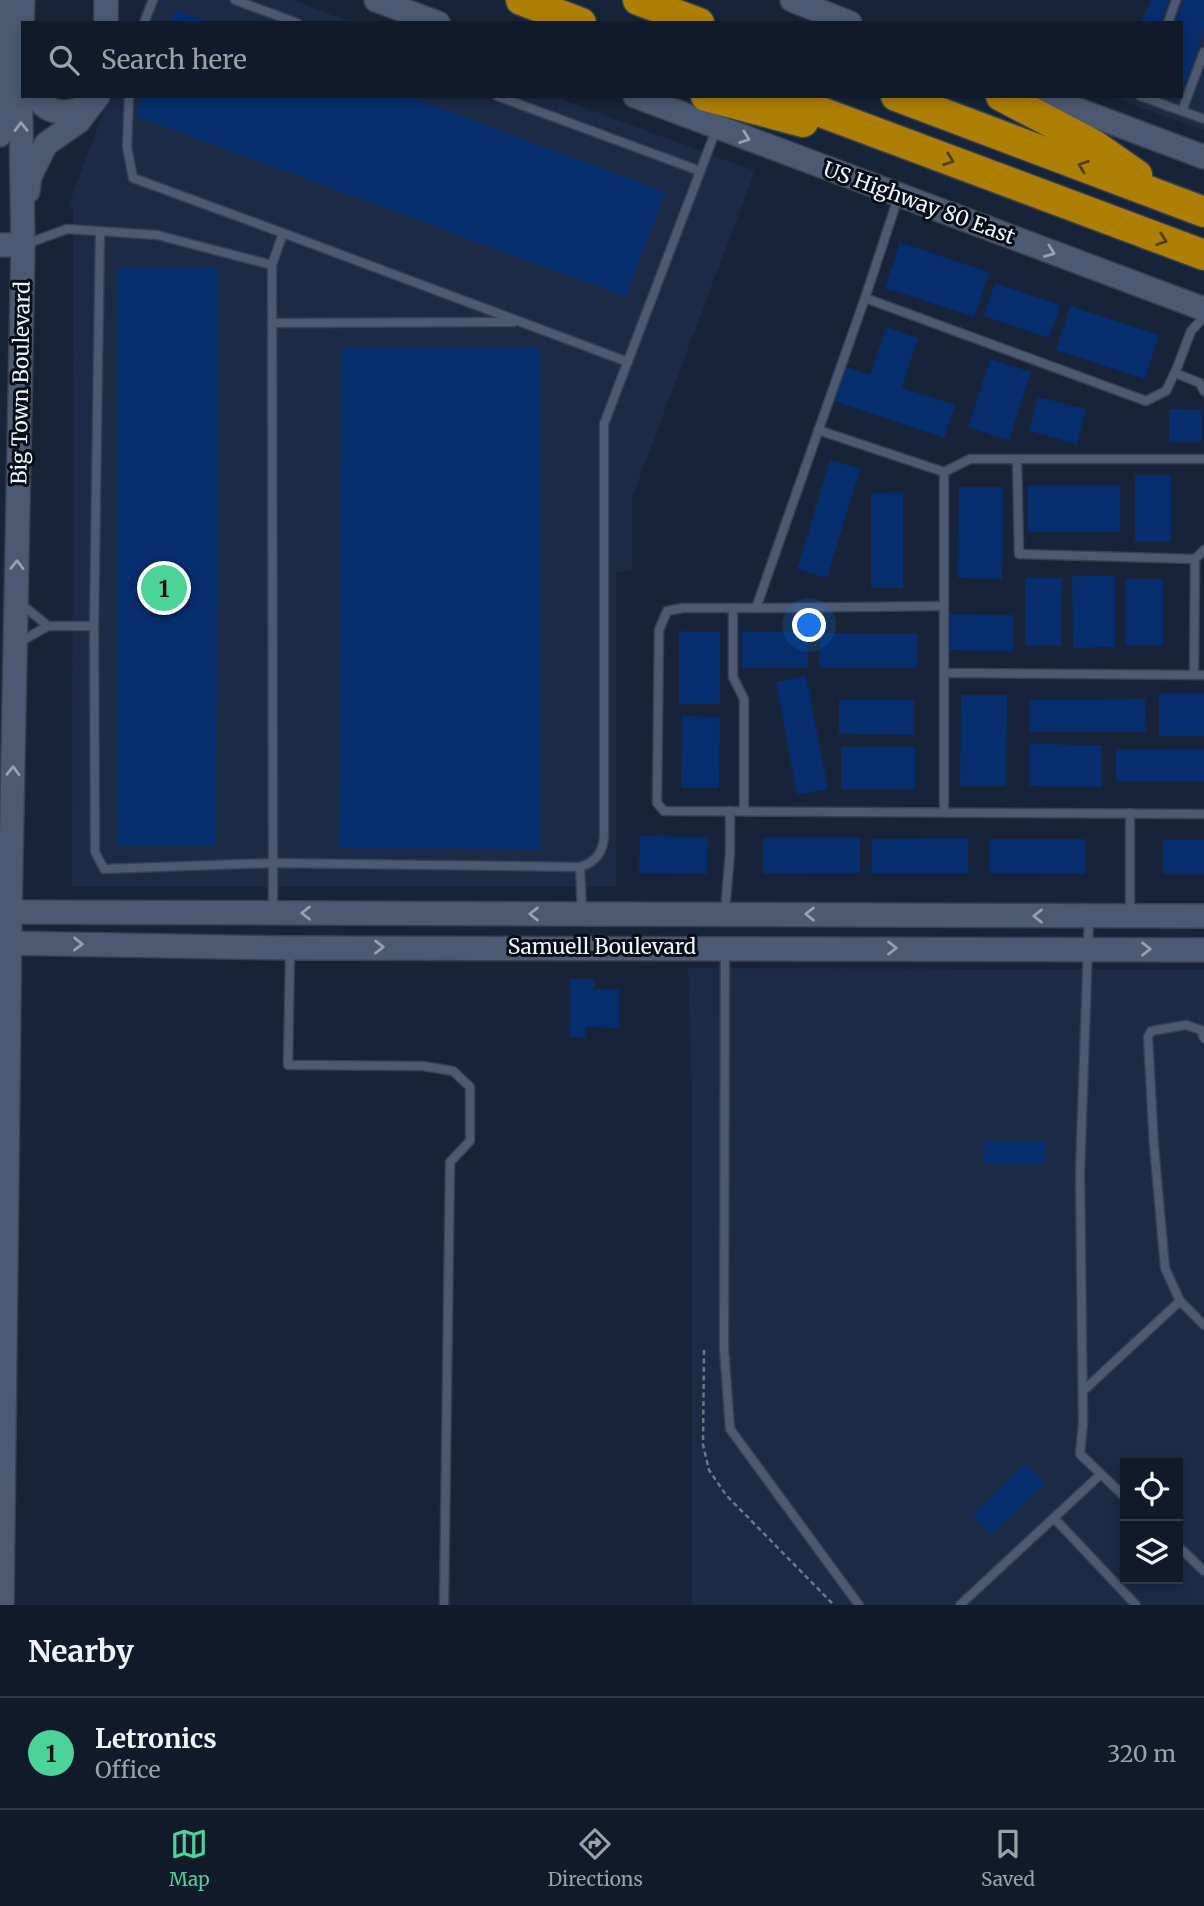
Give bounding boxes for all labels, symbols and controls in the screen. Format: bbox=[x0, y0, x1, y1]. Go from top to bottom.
search box bbox=[21, 21, 1183, 98]
icon: search bbox=[45, 41, 83, 79]
text: Search here bbox=[101, 43, 247, 76]
one-way arrow bbox=[13, 122, 29, 132]
one-way arrow bbox=[738, 129, 750, 143]
one-way arrow bbox=[942, 152, 954, 166]
street label: US Highway 80 East bbox=[819, 155, 1019, 250]
one-way arrow bbox=[1078, 161, 1090, 175]
one-way arrow bbox=[1155, 231, 1167, 245]
one-way arrow bbox=[1043, 243, 1055, 257]
street label: Big Town Boulevard bbox=[5, 281, 36, 485]
one-way arrow bbox=[9, 559, 25, 569]
pin: 1 bbox=[141, 562, 187, 614]
your location bbox=[792, 608, 826, 642]
one-way arrow bbox=[5, 765, 21, 775]
one-way arrow bbox=[301, 905, 311, 921]
one-way arrow bbox=[528, 906, 539, 922]
one-way arrow bbox=[805, 906, 815, 922]
one-way arrow bbox=[1032, 908, 1043, 924]
street label: Samuell Boulevard bbox=[508, 933, 697, 960]
one-way arrow bbox=[74, 936, 84, 952]
one-way arrow bbox=[375, 939, 385, 955]
one-way arrow bbox=[887, 940, 897, 956]
one-way arrow bbox=[1141, 942, 1152, 957]
map controls bbox=[1120, 1458, 1183, 1584]
button: locate bbox=[1120, 1458, 1183, 1521]
button: layers bbox=[1120, 1521, 1183, 1584]
text: Nearby bbox=[28, 1632, 134, 1670]
text: Letronics bbox=[95, 1722, 217, 1755]
text: 1 bbox=[46, 1739, 56, 1768]
text: 320 m bbox=[1107, 1739, 1176, 1768]
text: Office bbox=[95, 1755, 160, 1784]
tab: Map bbox=[169, 1825, 210, 1891]
tab: Directions bbox=[548, 1825, 643, 1891]
tab: Saved bbox=[981, 1825, 1035, 1891]

